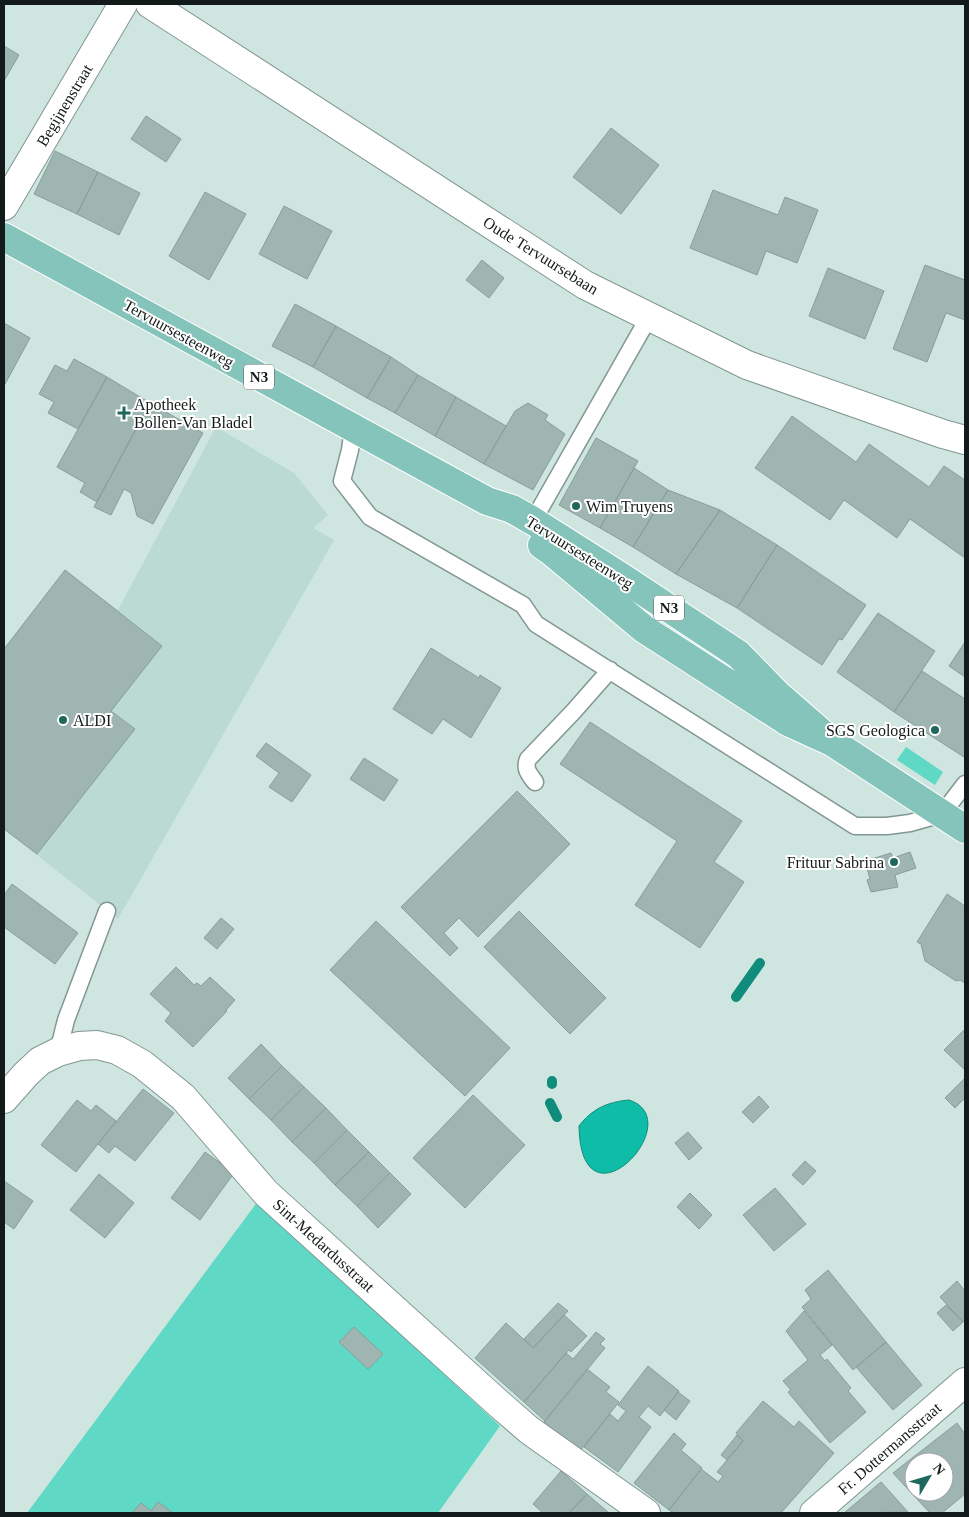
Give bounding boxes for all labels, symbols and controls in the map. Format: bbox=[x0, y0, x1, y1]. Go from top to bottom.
street label: Begijnenstraat bbox=[33, 61, 97, 150]
street label: Oude Tervuursebaan bbox=[480, 213, 601, 298]
street label: Tervuursesteenweg bbox=[120, 296, 237, 372]
road number: N3 bbox=[244, 364, 274, 390]
place label: Apotheek Bollen-Van Bladel bbox=[134, 396, 253, 431]
marker: Apotheek Bollen-Van Bladel bbox=[118, 407, 130, 419]
place label: Wim Truyens bbox=[586, 498, 673, 516]
marker: Wim Truyens bbox=[570, 500, 582, 512]
street label: Tervuursesteenweg bbox=[522, 513, 637, 593]
road number: N3 bbox=[654, 596, 684, 620]
place label: ALDI bbox=[73, 712, 111, 729]
marker: ALDI bbox=[57, 714, 69, 726]
place label: SGS Geologica bbox=[826, 722, 925, 740]
marker: SGS Geologica bbox=[929, 724, 941, 736]
place label: Frituur Sabrina bbox=[787, 854, 884, 871]
marker: Frituur Sabrina bbox=[888, 856, 900, 868]
street label: Sint-Medardusstraat bbox=[270, 1196, 378, 1295]
street label: Fr. Dottermansstraat bbox=[834, 1399, 945, 1498]
north arrow bbox=[904, 1452, 954, 1502]
text: N bbox=[930, 1461, 948, 1478]

